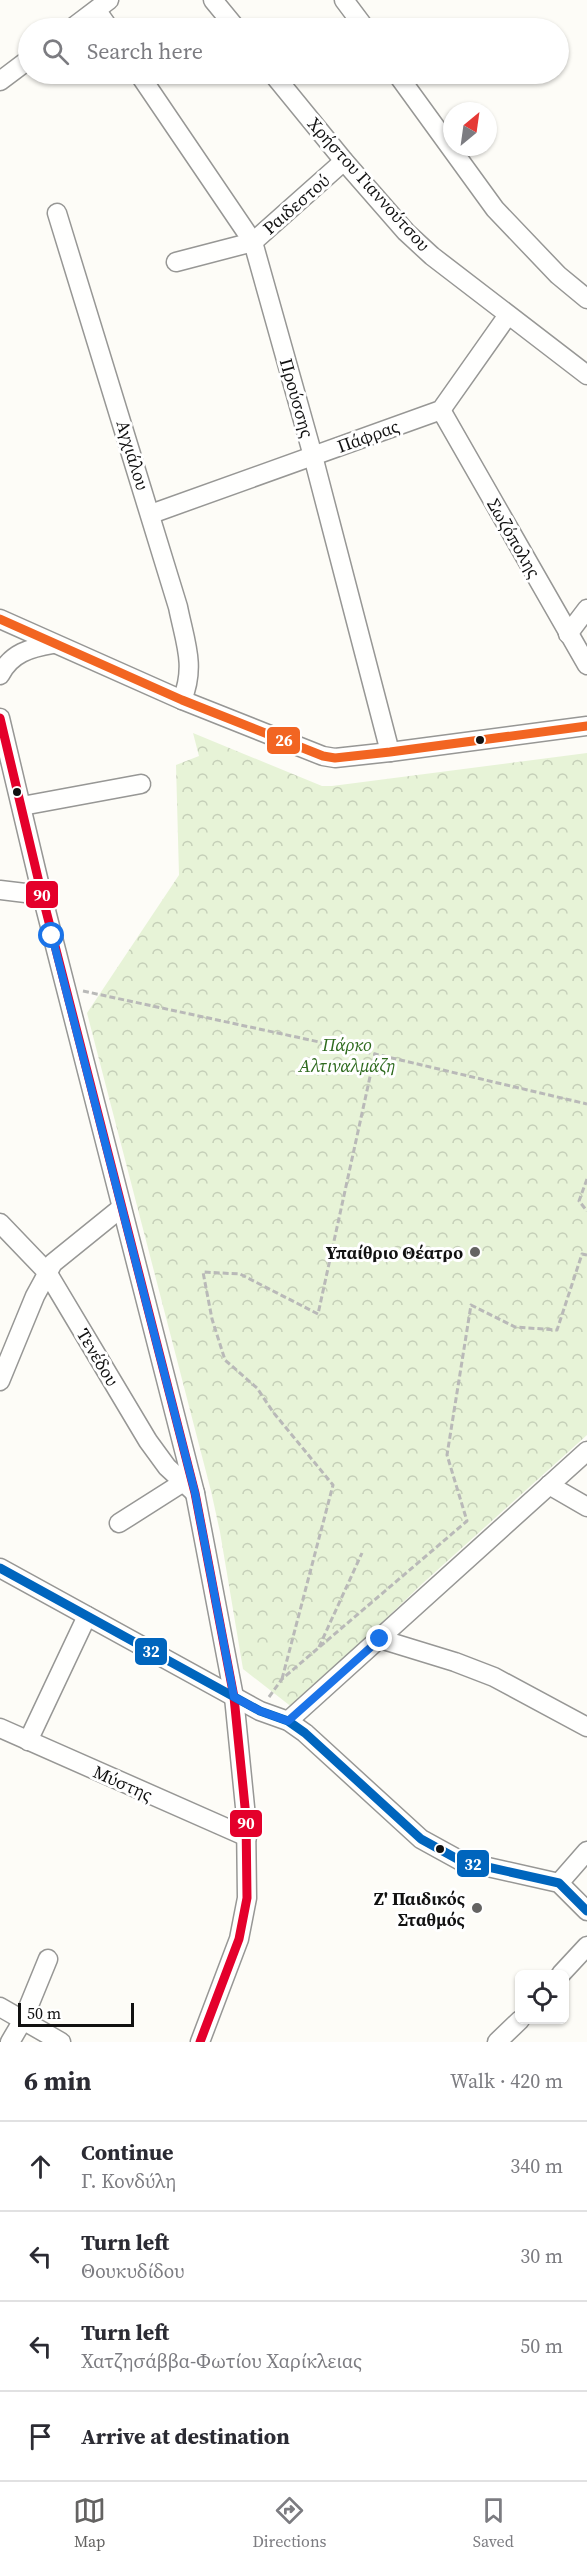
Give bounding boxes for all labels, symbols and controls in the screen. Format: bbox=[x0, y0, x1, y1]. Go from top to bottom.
search box bbox=[18, 18, 569, 84]
icon: search bbox=[39, 35, 72, 68]
text: Search here bbox=[87, 36, 203, 66]
north arrow bbox=[443, 102, 497, 156]
street label: Χρήστου Γιαννούτσου bbox=[302, 112, 436, 256]
street label: Ραιδεστού bbox=[257, 168, 335, 240]
street label: Προύσσης bbox=[274, 355, 320, 441]
street label: Πάφρας bbox=[333, 413, 403, 459]
street label: Αγχιάλου bbox=[111, 417, 155, 493]
street label: Σωζόπολης bbox=[481, 494, 547, 582]
line badge: 26 bbox=[266, 726, 301, 755]
text: 26 bbox=[275, 729, 293, 751]
unlabelled marker bbox=[474, 734, 486, 746]
unlabelled marker bbox=[11, 786, 23, 798]
line badge: 90 bbox=[25, 880, 59, 909]
text: 90 bbox=[33, 884, 51, 906]
route start bbox=[38, 922, 64, 948]
park label: Πάρκο Αλτιναλμάζη bbox=[298, 1032, 395, 1078]
place label: Υπαίθριο Θέατρο bbox=[326, 1240, 463, 1265]
marker: Υπαίθριο Θέατρο bbox=[468, 1245, 482, 1259]
street label: Τενέδου bbox=[71, 1323, 125, 1391]
route end bbox=[366, 1625, 392, 1651]
line badge: 32 bbox=[134, 1637, 168, 1666]
text: 32 bbox=[142, 1640, 160, 1662]
street label: Μύστης bbox=[89, 1759, 157, 1807]
line badge: 90 bbox=[229, 1809, 263, 1838]
text: 90 bbox=[237, 1812, 255, 1834]
unlabelled marker bbox=[434, 1843, 446, 1855]
line badge: 32 bbox=[456, 1849, 490, 1878]
text: 32 bbox=[464, 1853, 482, 1875]
place label: Ζ' Παιδικός Σταθμός bbox=[374, 1886, 465, 1932]
marker: Ζ' Παιδικός Σταθμός bbox=[470, 1901, 484, 1915]
map controls bbox=[515, 1970, 569, 2024]
button: locate bbox=[515, 1970, 569, 2024]
scale bar bbox=[18, 2000, 134, 2028]
text: 50 m bbox=[27, 2002, 61, 2024]
text: 6 min bbox=[24, 2063, 91, 2099]
text: Walk · 420 m bbox=[450, 2067, 563, 2095]
text: Continue bbox=[81, 2137, 174, 2167]
icon: ahead bbox=[24, 2150, 57, 2183]
text: 340 m bbox=[510, 2152, 563, 2180]
text: Γ. Κονδύλη bbox=[81, 2167, 176, 2195]
text: Turn left bbox=[81, 2227, 169, 2257]
icon: left bbox=[24, 2240, 57, 2273]
text: 30 m bbox=[520, 2242, 563, 2270]
text: Θουκυδίδου bbox=[81, 2257, 184, 2285]
text: Turn left bbox=[81, 2317, 169, 2347]
icon: left bbox=[24, 2330, 57, 2363]
text: 50 m bbox=[520, 2332, 563, 2360]
text: Χατζησάββα-Φωτίου Χαρίκλειας bbox=[81, 2347, 362, 2375]
icon: arrive bbox=[24, 2420, 57, 2453]
text: Arrive at destination bbox=[81, 2421, 290, 2451]
tab: Map bbox=[73, 2494, 106, 2552]
tab: Directions bbox=[252, 2494, 327, 2552]
tab: Saved bbox=[473, 2494, 514, 2552]

